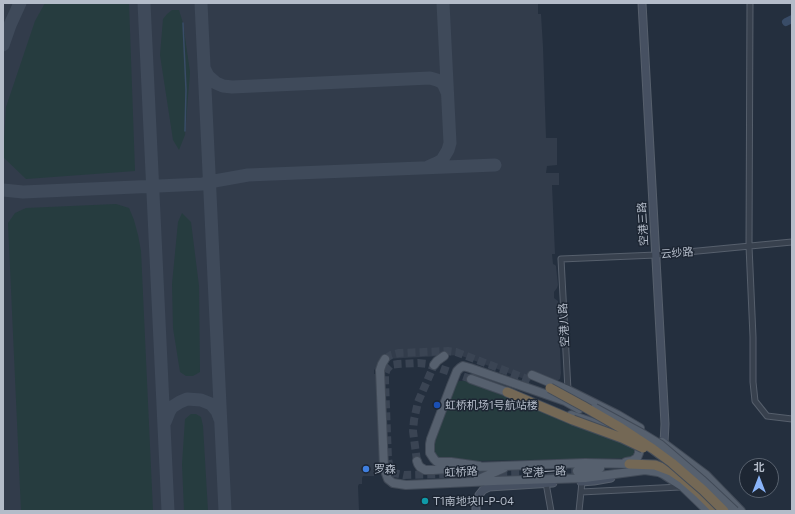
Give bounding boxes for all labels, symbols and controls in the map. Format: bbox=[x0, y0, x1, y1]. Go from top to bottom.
street label: 空港三路 bbox=[635, 202, 651, 246]
street label: 云纱路 bbox=[660, 245, 694, 261]
street label: 空港八路 bbox=[556, 303, 572, 347]
place label: 虹桥机场1号航站楼 bbox=[445, 398, 538, 412]
marker: 虹桥机场1号航站楼 bbox=[432, 400, 442, 410]
north arrow bbox=[739, 458, 779, 498]
text: 北 bbox=[754, 460, 765, 473]
place label: 罗森 bbox=[374, 462, 396, 476]
marker: 罗森 bbox=[361, 464, 371, 474]
street label: 空港一路 bbox=[522, 464, 566, 480]
street label: 虹桥路 bbox=[444, 465, 478, 479]
place label: T1南地块II-P-04 bbox=[433, 494, 514, 508]
marker: T1南地块II-P-04 bbox=[420, 496, 430, 506]

